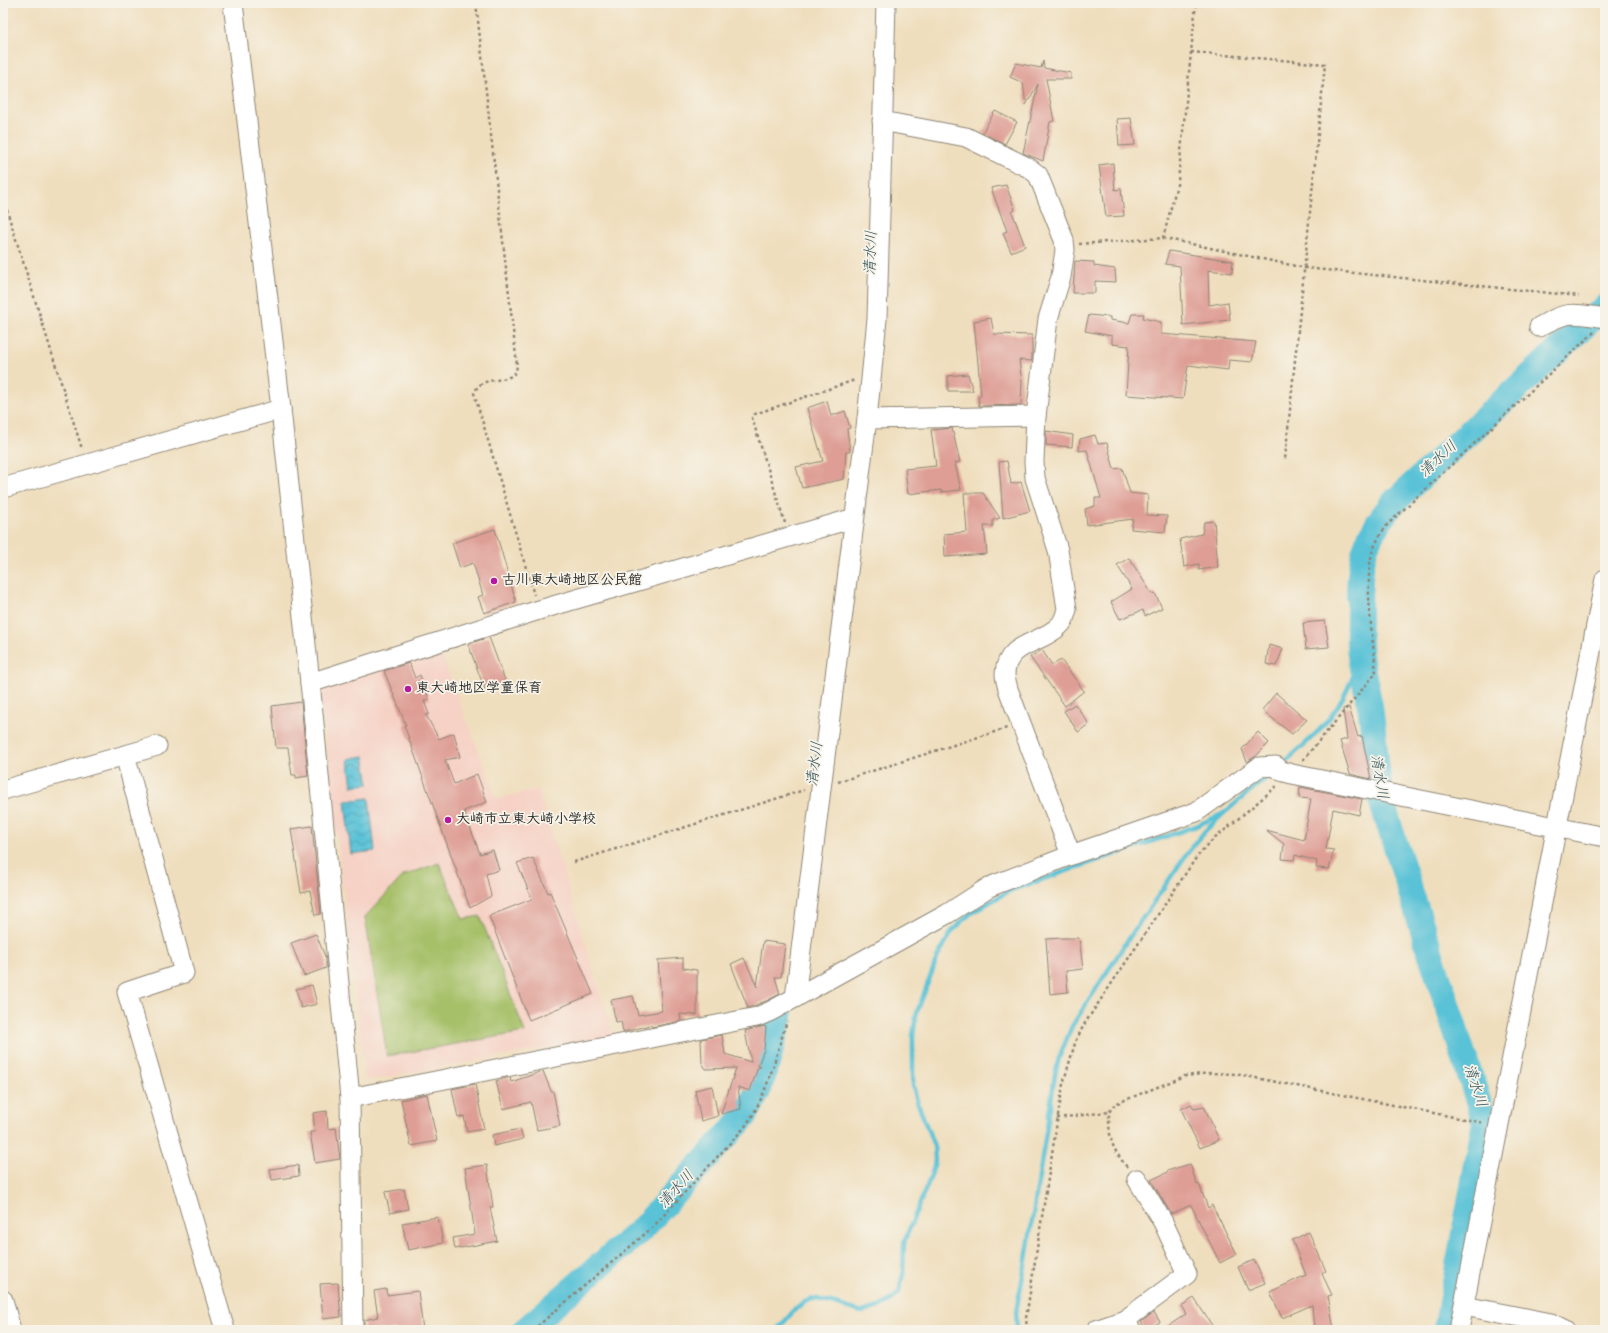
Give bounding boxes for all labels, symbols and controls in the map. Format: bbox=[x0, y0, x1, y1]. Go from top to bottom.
water label: 清水川 bbox=[860, 230, 884, 276]
water label: 清水川 bbox=[1415, 437, 1463, 483]
place label: 古川東大崎地区公民館 bbox=[502, 571, 642, 591]
marker: 古川東大崎地区公民館 bbox=[489, 576, 499, 586]
place label: 東大崎地区学童保育 bbox=[416, 679, 542, 699]
marker: 東大崎地区学童保育 bbox=[403, 684, 413, 694]
water label: 清水川 bbox=[802, 740, 830, 788]
water label: 清水川 bbox=[1364, 753, 1392, 801]
place label: 大崎市立東大崎小学校 bbox=[456, 810, 596, 830]
marker: 大崎市立東大崎小学校 bbox=[443, 815, 453, 825]
water label: 清水川 bbox=[1457, 1061, 1491, 1111]
water label: 清水川 bbox=[654, 1166, 700, 1214]

